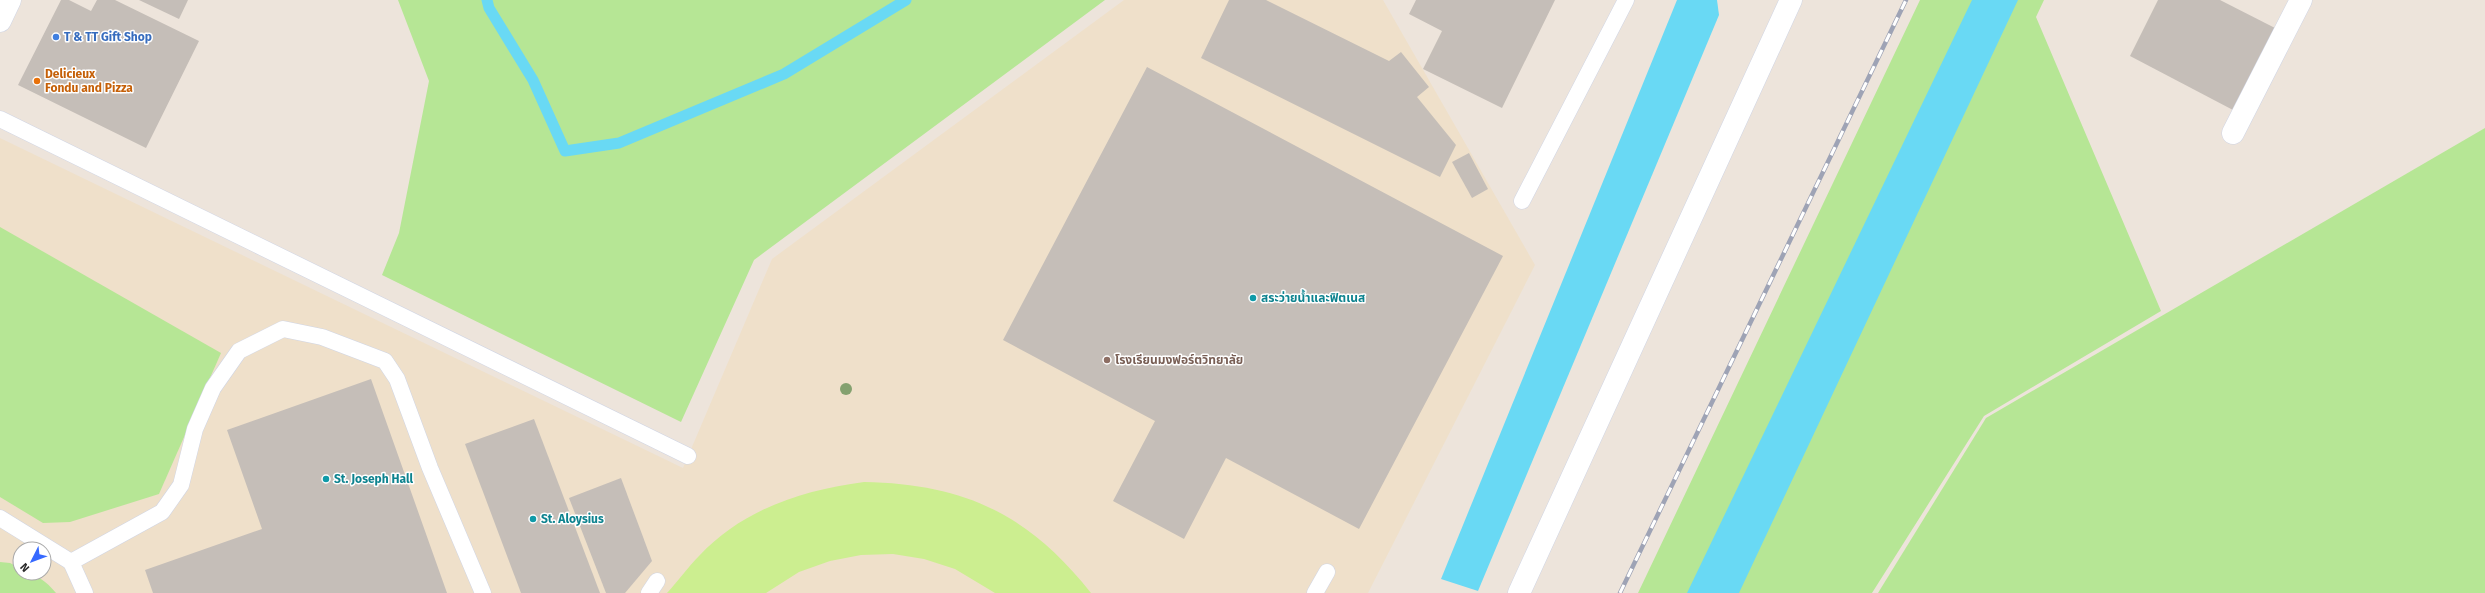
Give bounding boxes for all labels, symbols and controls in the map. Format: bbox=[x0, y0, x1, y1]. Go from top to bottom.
place label: T & TT Gift Shop bbox=[64, 30, 152, 44]
marker: T & TT Gift Shop bbox=[51, 32, 61, 42]
place label: Delicieux Fondu and Pizza bbox=[45, 67, 133, 95]
marker: Delicieux Fondu and Pizza bbox=[32, 76, 42, 86]
place label: สระว่ายน้ำและฟิตเนส bbox=[1261, 289, 1365, 305]
marker: สระว่ายน้ำและฟิตเนส bbox=[1248, 293, 1258, 303]
place label: โรงเรียนมงฟอร์ตวิทยาลัย bbox=[1115, 353, 1243, 367]
marker: โรงเรียนมงฟอร์ตวิทยาลัย bbox=[1102, 355, 1112, 365]
place label: St. Joseph Hall bbox=[334, 472, 413, 486]
marker: St. Joseph Hall bbox=[321, 474, 331, 484]
place label: St. Aloysius bbox=[541, 512, 604, 526]
marker: St. Aloysius bbox=[528, 514, 538, 524]
north arrow bbox=[12, 541, 52, 581]
text: N bbox=[18, 560, 32, 574]

